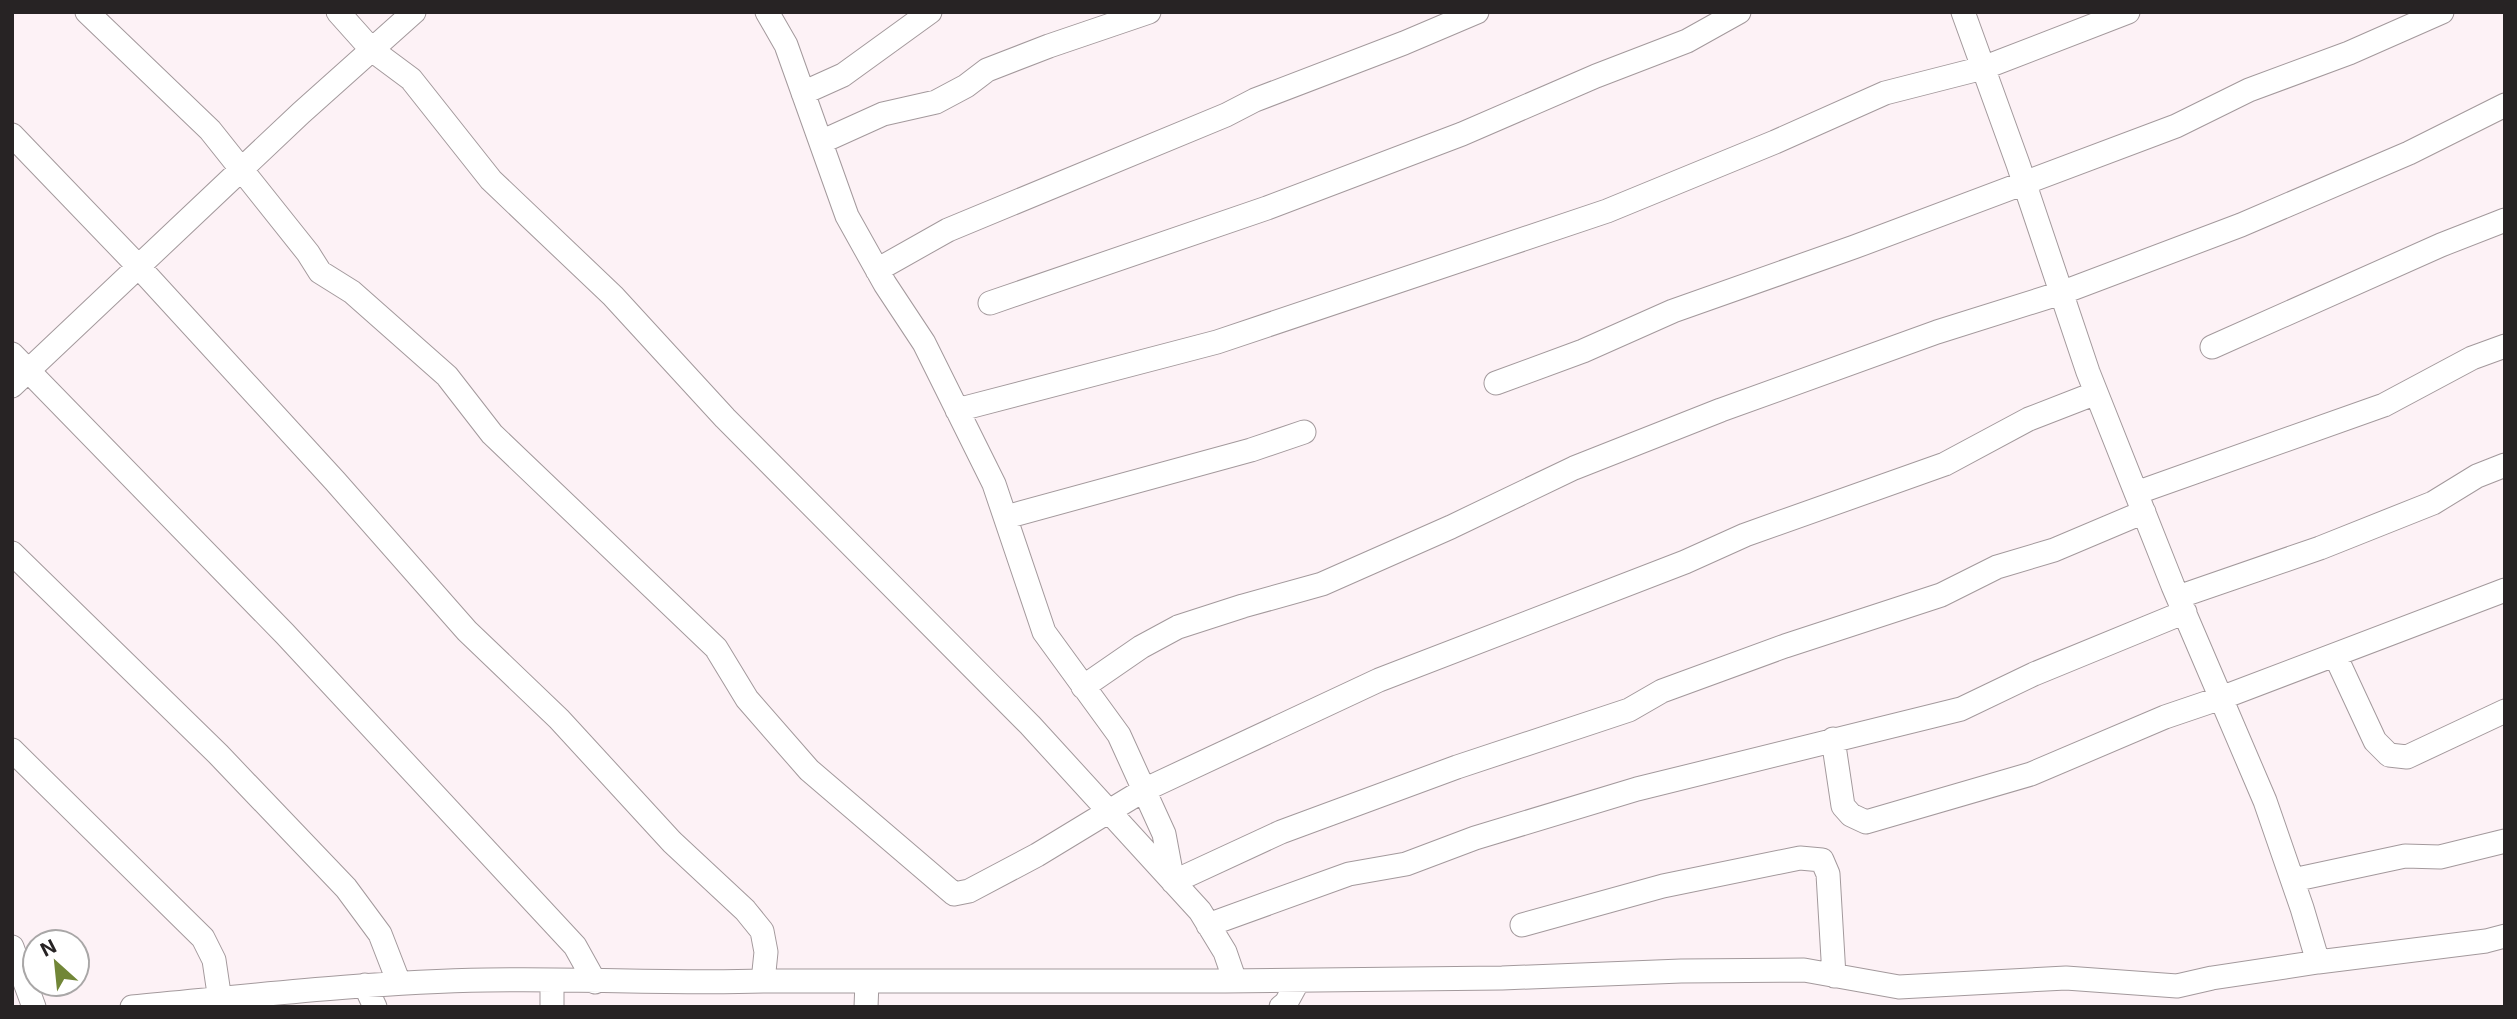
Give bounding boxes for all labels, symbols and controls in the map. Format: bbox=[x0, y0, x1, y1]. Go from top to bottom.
north arrow bbox=[21, 928, 91, 998]
text: N bbox=[37, 935, 60, 962]

